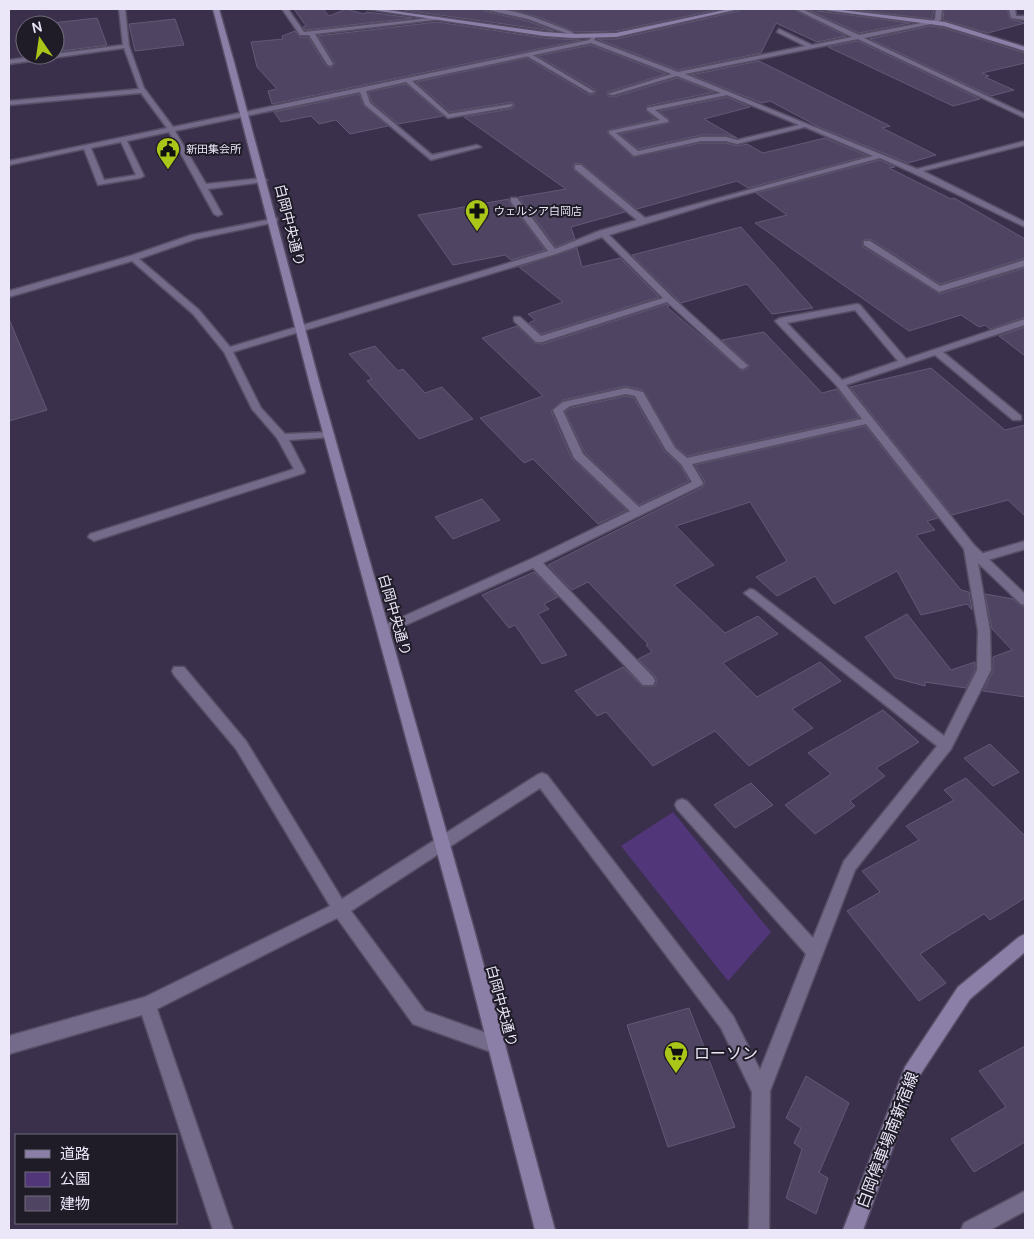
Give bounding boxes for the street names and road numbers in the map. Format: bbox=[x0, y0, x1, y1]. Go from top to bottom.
street label: 白岡中央通り bbox=[271, 182, 310, 268]
street label: 白岡中央通り bbox=[375, 572, 416, 658]
street label: 白岡中央通り bbox=[482, 963, 523, 1049]
street label: 白岡停車場南新宿線 bbox=[851, 1069, 923, 1211]

